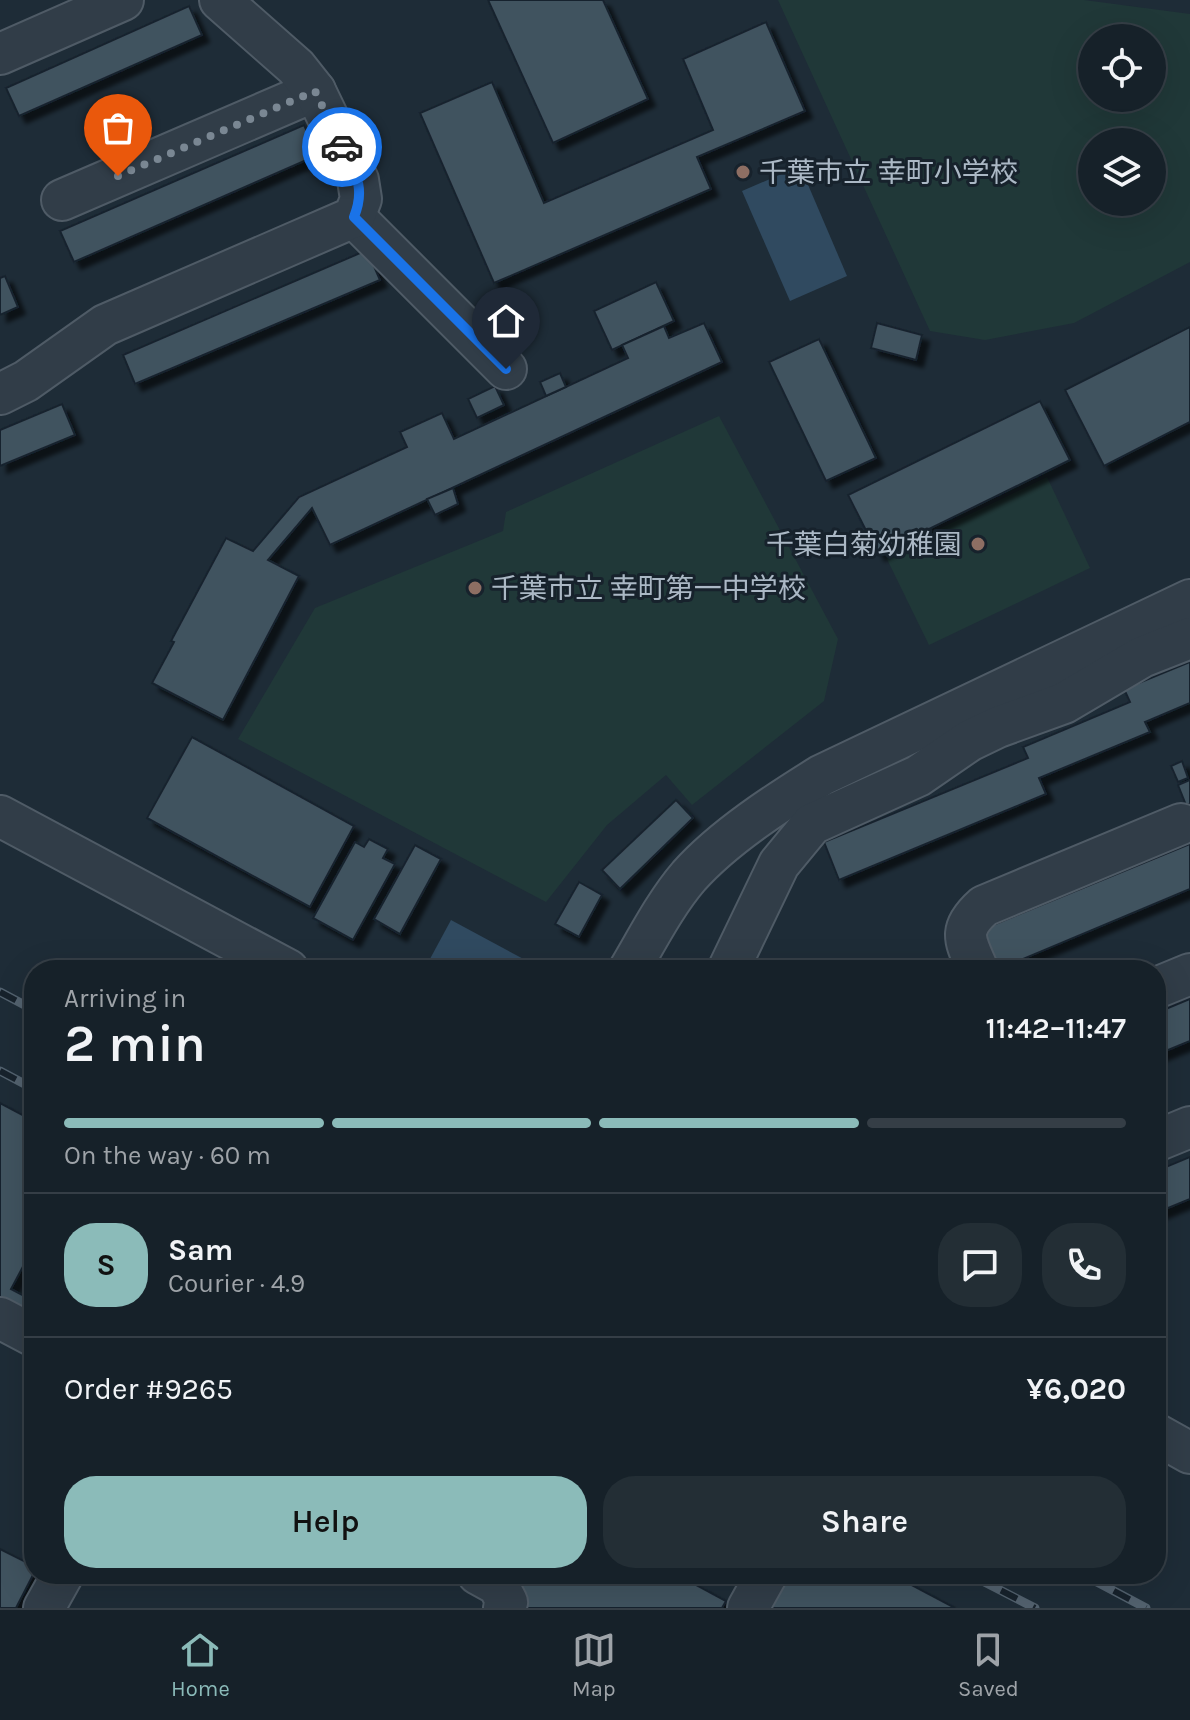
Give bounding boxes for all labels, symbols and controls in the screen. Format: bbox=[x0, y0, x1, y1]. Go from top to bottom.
map controls bbox=[1078, 24, 1166, 216]
button: locate bbox=[1078, 24, 1166, 112]
pin bbox=[84, 94, 152, 176]
icon: bag bbox=[96, 106, 140, 150]
courier bbox=[302, 107, 382, 187]
icon: car bbox=[320, 125, 364, 169]
button: layers bbox=[1078, 128, 1166, 216]
place label: 千葉市立 幸町小学校 bbox=[759, 156, 1018, 189]
marker: 千葉市立 幸町小学校 bbox=[734, 163, 752, 181]
pin bbox=[472, 287, 540, 369]
icon: home bbox=[484, 299, 528, 343]
place label: 千葉白菊幼稚園 bbox=[766, 528, 962, 561]
marker: 千葉白菊幼稚園 bbox=[969, 535, 987, 553]
place label: 千葉市立 幸町第一中学校 bbox=[491, 572, 806, 605]
marker: 千葉市立 幸町第一中学校 bbox=[466, 579, 484, 597]
text: Arriving in bbox=[64, 983, 186, 1014]
text: 11:42–11:47 bbox=[985, 1010, 1126, 1046]
text: 2 min bbox=[64, 1013, 206, 1074]
text: On the way · 60 m bbox=[64, 1140, 271, 1171]
button: chat bbox=[938, 1223, 1022, 1307]
button: phone bbox=[1042, 1223, 1126, 1307]
text: Sam bbox=[168, 1232, 233, 1268]
text: S bbox=[96, 1247, 116, 1283]
text: Courier · 4.9 bbox=[168, 1268, 305, 1299]
text: Order #9265 bbox=[64, 1371, 233, 1407]
text: ¥6,020 bbox=[1027, 1371, 1126, 1407]
button: Help bbox=[64, 1476, 587, 1568]
button: Share bbox=[603, 1476, 1126, 1568]
tab: Home bbox=[171, 1628, 230, 1702]
tab: Map bbox=[572, 1628, 616, 1702]
tab: Saved bbox=[958, 1628, 1019, 1702]

